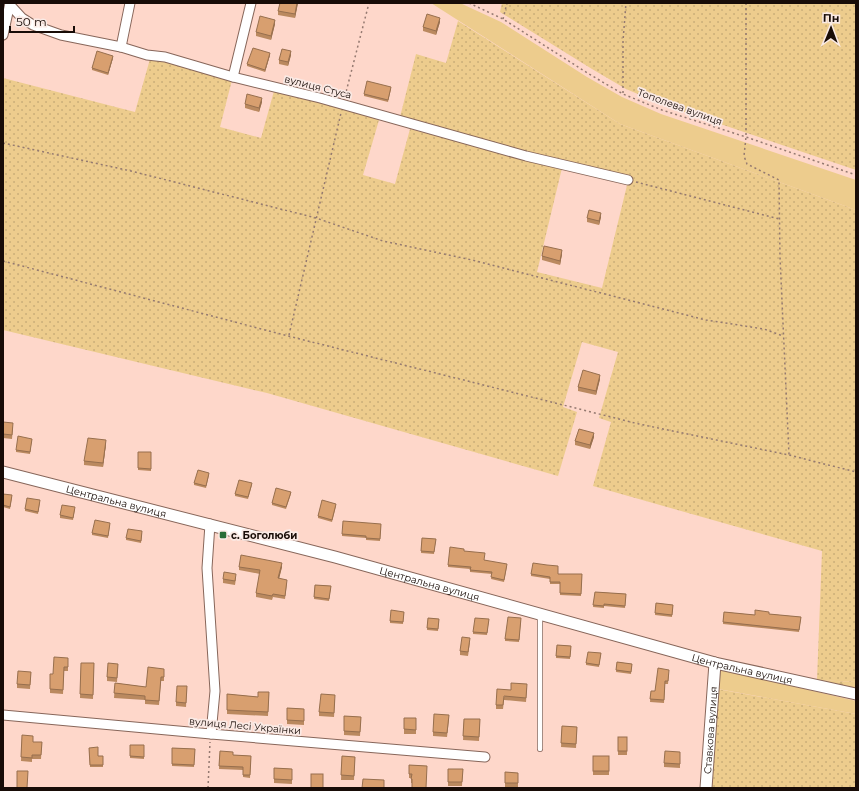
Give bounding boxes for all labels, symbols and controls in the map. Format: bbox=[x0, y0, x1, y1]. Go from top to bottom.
scale bar bbox=[10, 8, 74, 34]
north arrow bbox=[811, 8, 851, 48]
text: Пн bbox=[823, 11, 840, 25]
text: 50 m bbox=[16, 14, 47, 29]
street label: вулиця Стуса bbox=[283, 72, 353, 102]
street label: Тополева вулиця bbox=[636, 86, 724, 128]
street label: Центральна вулиця bbox=[65, 482, 168, 520]
place label: с. Боголюби bbox=[231, 529, 297, 542]
marker: с. Боголюби bbox=[218, 530, 228, 540]
street label: Центральна вулиця bbox=[378, 563, 481, 604]
street label: Центральна вулиця bbox=[690, 650, 794, 686]
street label: Ставкова вулиця bbox=[701, 686, 720, 774]
street label: вулиця Лесі Українки bbox=[189, 715, 301, 737]

